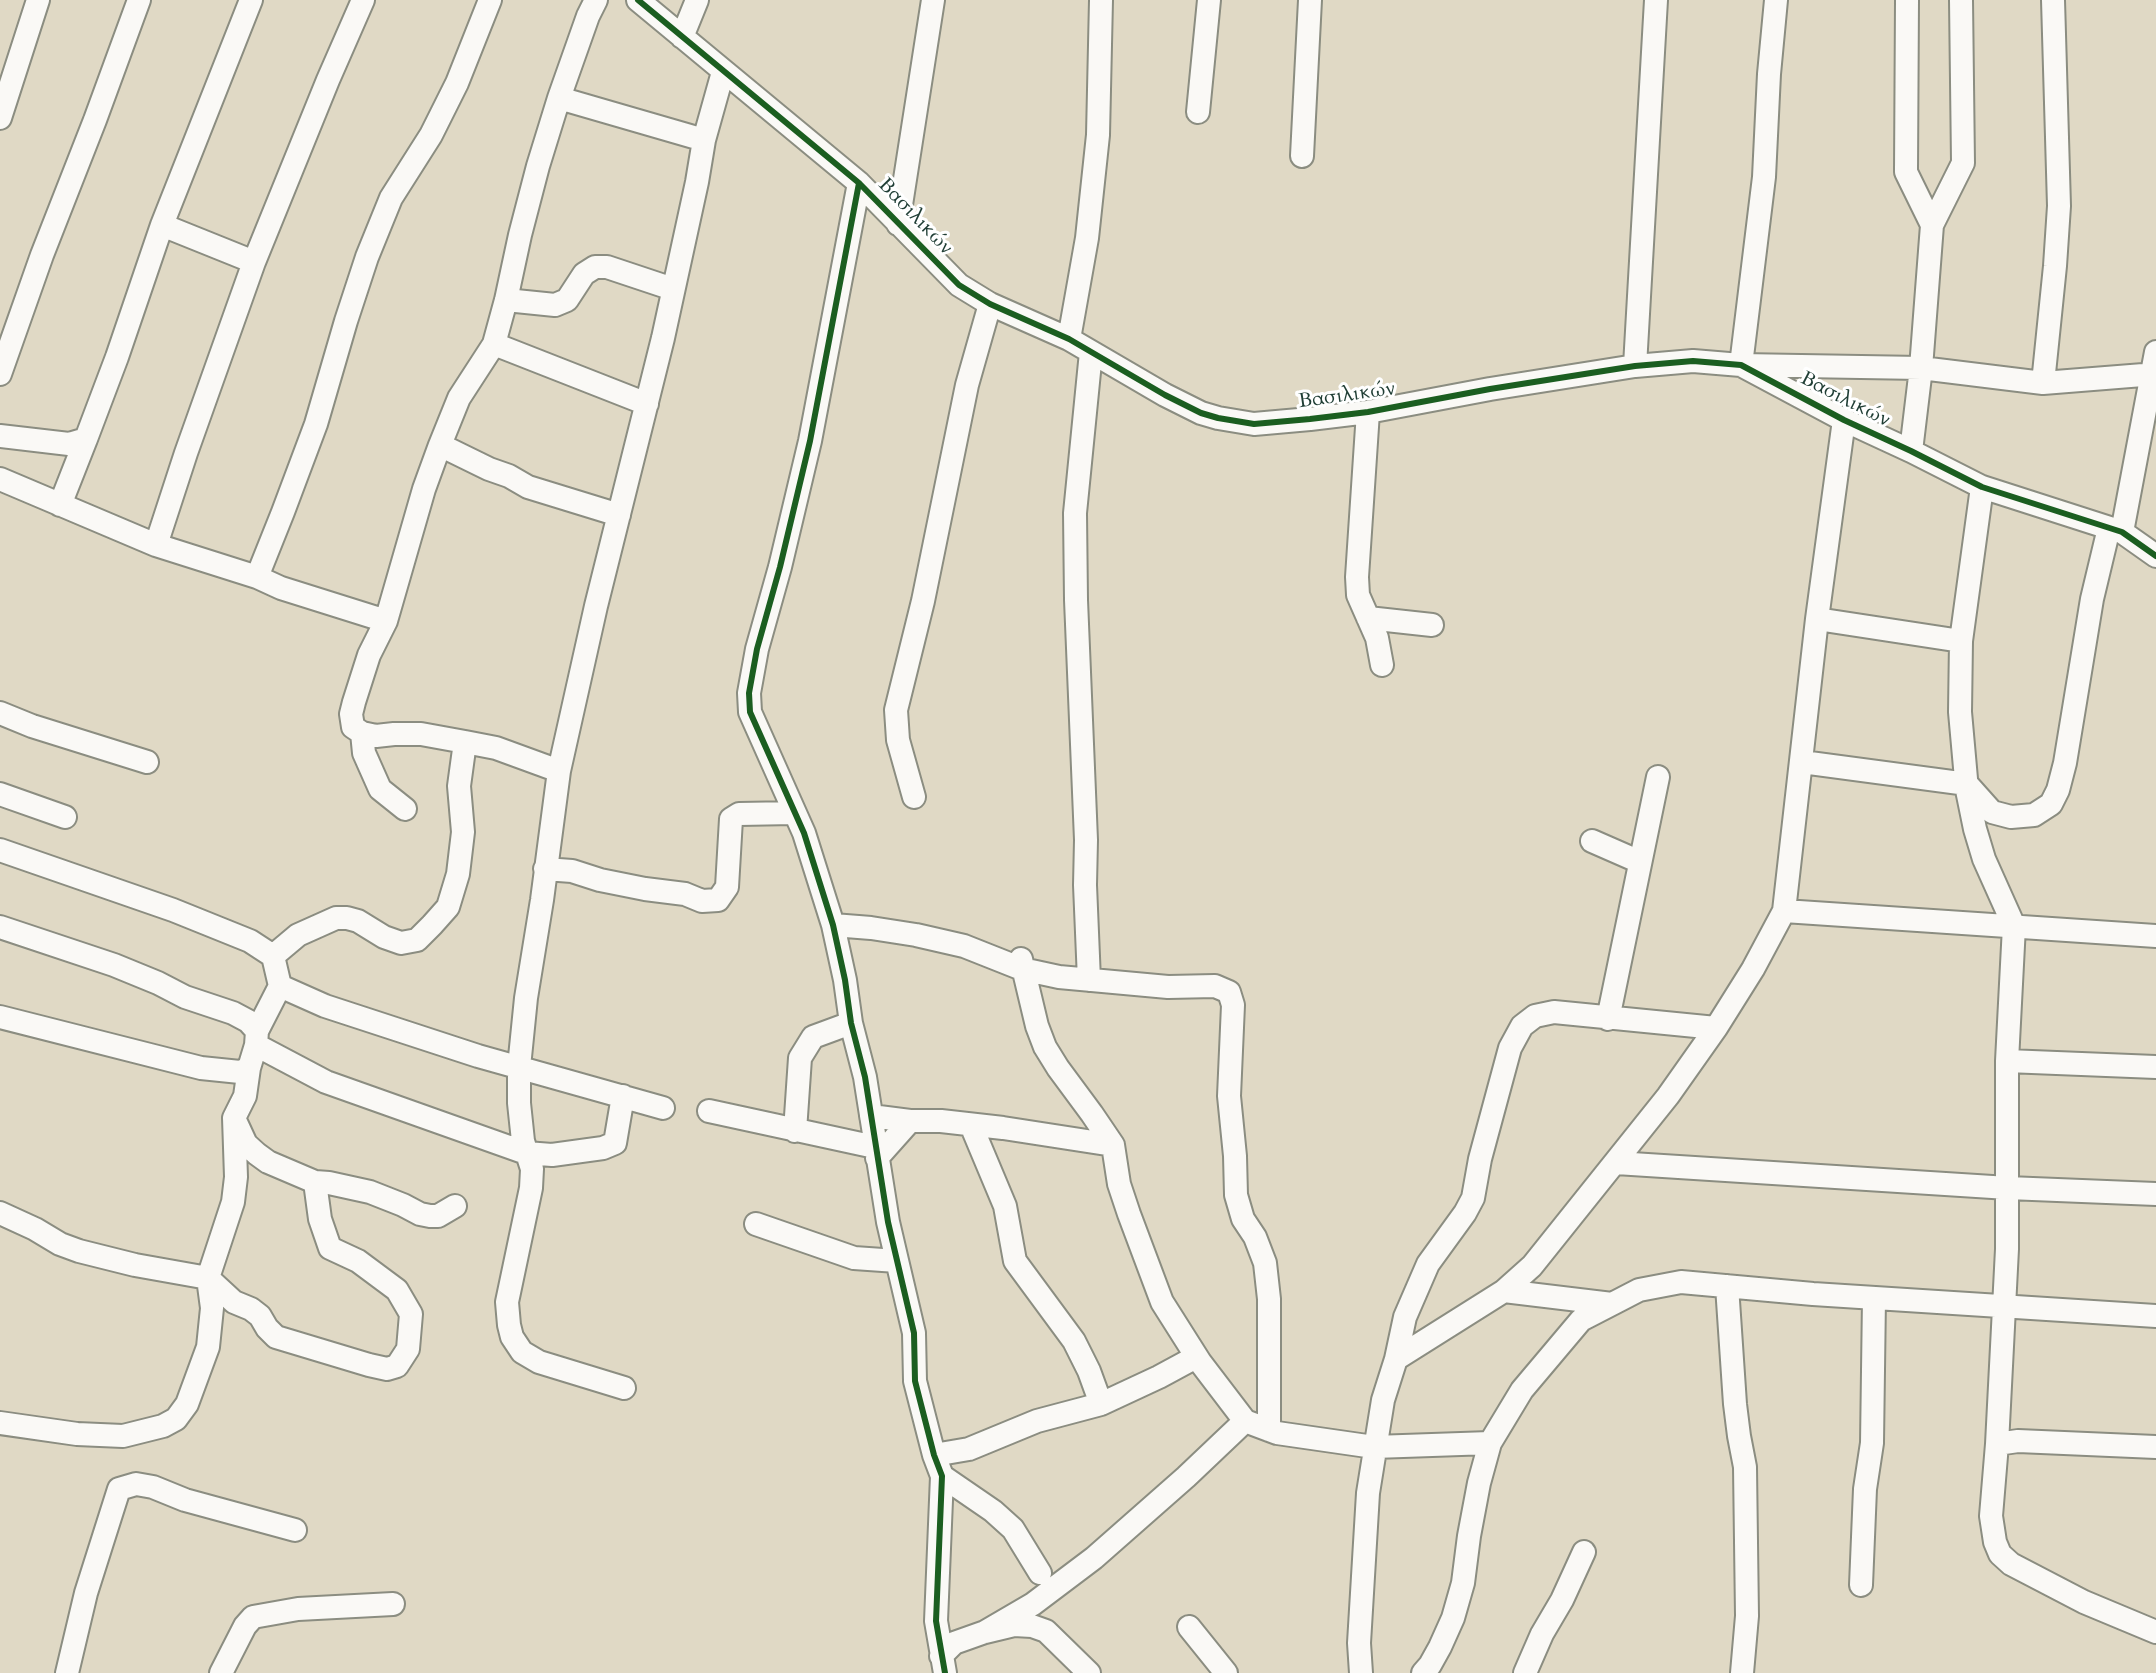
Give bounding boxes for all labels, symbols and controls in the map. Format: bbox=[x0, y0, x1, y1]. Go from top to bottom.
street label: Βασιλικών bbox=[873, 174, 957, 260]
street label: Βασιλικών bbox=[1796, 367, 1894, 433]
street label: Βασιλικών bbox=[1297, 377, 1397, 415]

